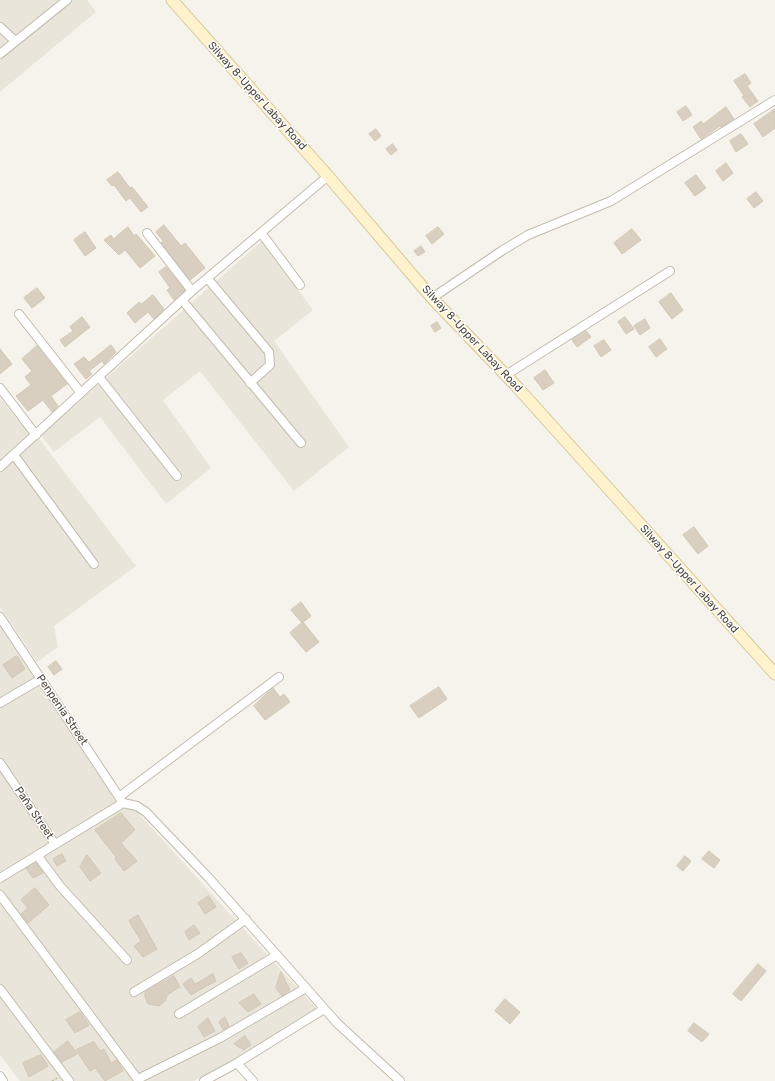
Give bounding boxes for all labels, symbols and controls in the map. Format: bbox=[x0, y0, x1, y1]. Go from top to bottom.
street label: Silway 8-Upper Labay Road bbox=[205, 39, 309, 153]
street label: Silway 8-Upper Labay Road bbox=[419, 283, 525, 395]
street label: Silway 8-Upper Labay Road bbox=[637, 522, 741, 636]
street label: Penpenia Street bbox=[33, 672, 91, 748]
street label: Paña Street bbox=[12, 784, 56, 842]

